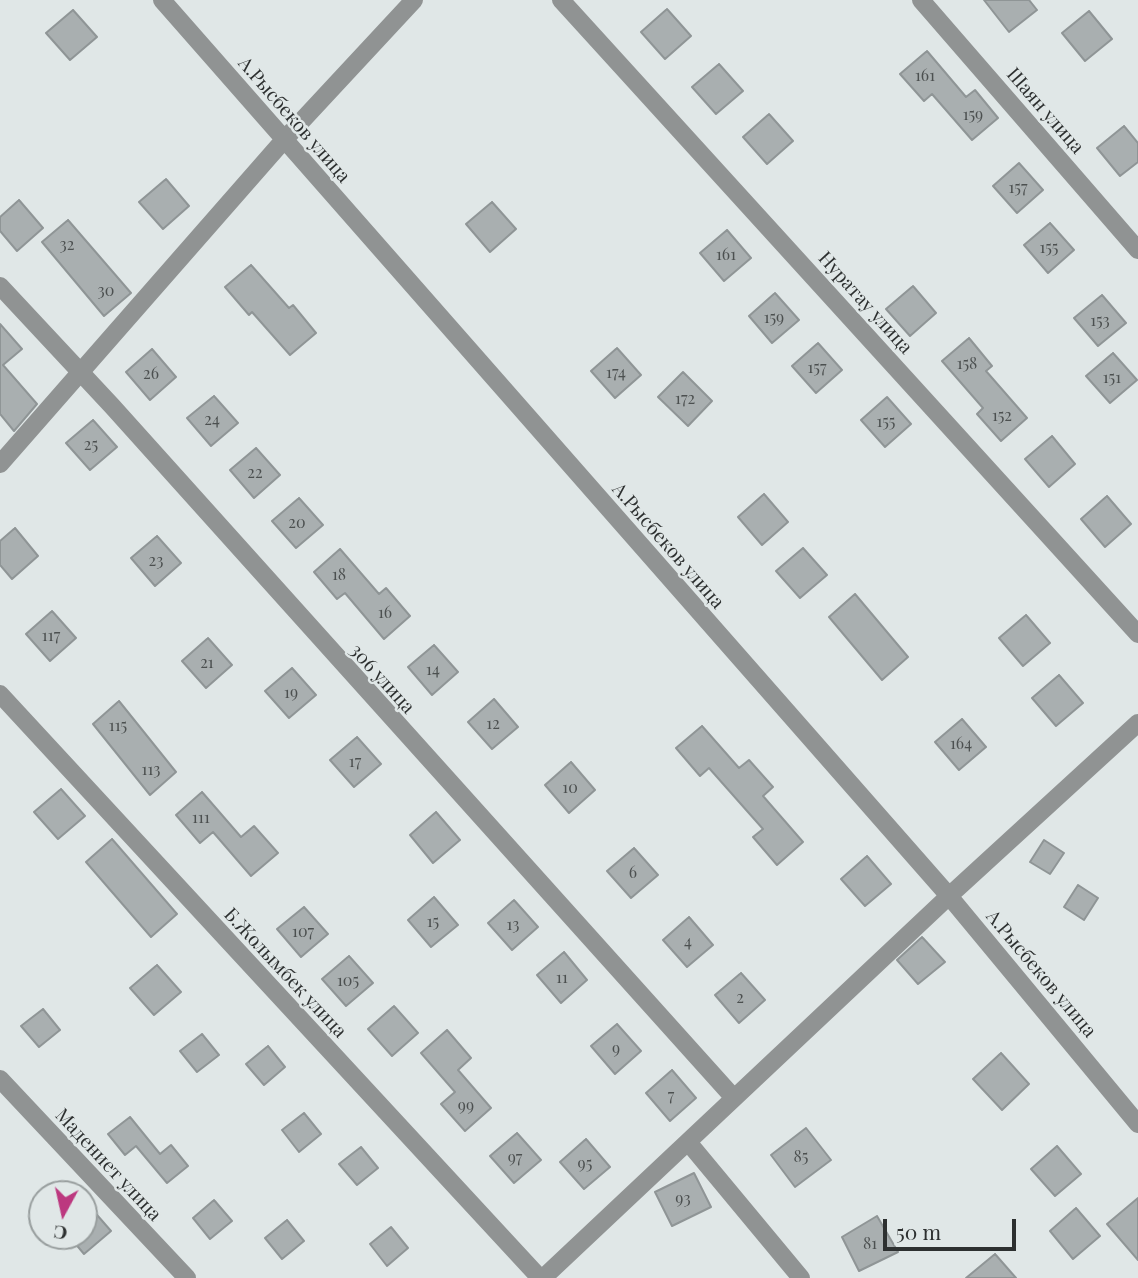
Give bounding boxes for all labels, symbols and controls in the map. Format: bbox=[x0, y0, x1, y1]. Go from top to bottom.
street label: А.Рысбеков улица bbox=[233, 52, 355, 188]
street label: Шаян улица bbox=[1002, 63, 1088, 159]
house number: 161 bbox=[915, 66, 935, 86]
house number: 159 bbox=[963, 105, 983, 125]
house number: 157 bbox=[1009, 178, 1027, 198]
house number: 32 bbox=[60, 235, 74, 255]
house number: 155 bbox=[1039, 238, 1059, 258]
house number: 161 bbox=[716, 245, 736, 265]
street label: Нуратау улица bbox=[813, 247, 917, 359]
house number: 30 bbox=[98, 281, 114, 301]
house number: 159 bbox=[764, 308, 784, 328]
house number: 153 bbox=[1090, 311, 1110, 331]
house number: 158 bbox=[957, 354, 977, 374]
house number: 157 bbox=[808, 358, 826, 378]
house number: 174 bbox=[606, 363, 626, 383]
house number: 26 bbox=[143, 364, 159, 384]
house number: 151 bbox=[1103, 368, 1121, 388]
house number: 172 bbox=[675, 389, 695, 409]
house number: 152 bbox=[992, 406, 1012, 426]
house number: 24 bbox=[204, 410, 220, 430]
house number: 155 bbox=[876, 412, 896, 432]
house number: 25 bbox=[84, 435, 98, 455]
house number: 22 bbox=[247, 463, 263, 483]
street label: А.Рысбеков улица bbox=[607, 478, 729, 614]
house number: 20 bbox=[288, 513, 306, 533]
house number: 23 bbox=[149, 551, 163, 571]
house number: 18 bbox=[332, 565, 346, 585]
house number: 16 bbox=[378, 603, 392, 623]
house number: 117 bbox=[42, 626, 60, 646]
street label: 306 улица bbox=[345, 639, 419, 719]
house number: 21 bbox=[200, 653, 214, 673]
house number: 14 bbox=[426, 660, 440, 680]
house number: 19 bbox=[284, 683, 298, 703]
house number: 12 bbox=[486, 714, 500, 734]
house number: 115 bbox=[109, 716, 127, 736]
house number: 164 bbox=[950, 734, 972, 754]
house number: 17 bbox=[349, 752, 361, 772]
house number: 113 bbox=[142, 760, 160, 780]
house number: 10 bbox=[562, 778, 578, 798]
house number: 111 bbox=[192, 808, 210, 828]
house number: 6 bbox=[629, 863, 637, 883]
street label: Б.Жолымбек улица bbox=[219, 903, 351, 1043]
street label: А.Рысбеков улица bbox=[981, 906, 1101, 1042]
house number: 15 bbox=[427, 912, 439, 932]
house number: 13 bbox=[507, 915, 519, 935]
house number: 107 bbox=[292, 922, 314, 942]
house number: 4 bbox=[684, 932, 692, 952]
house number: 11 bbox=[556, 968, 568, 988]
house number: 105 bbox=[337, 971, 359, 991]
house number: 2 bbox=[736, 988, 744, 1008]
house number: 9 bbox=[612, 1039, 620, 1059]
house number: 7 bbox=[668, 1086, 674, 1106]
house number: 99 bbox=[458, 1096, 474, 1116]
street label: Мадениет улица bbox=[50, 1104, 166, 1226]
house number: 85 bbox=[794, 1147, 808, 1167]
house number: 97 bbox=[508, 1148, 522, 1168]
house number: 95 bbox=[578, 1154, 592, 1174]
north arrow bbox=[28, 1180, 98, 1250]
house number: 93 bbox=[675, 1189, 691, 1209]
scale bar bbox=[886, 1204, 1019, 1248]
text: 50 m bbox=[896, 1217, 941, 1245]
text: С bbox=[52, 1220, 69, 1248]
house number: 81 bbox=[863, 1234, 877, 1254]

